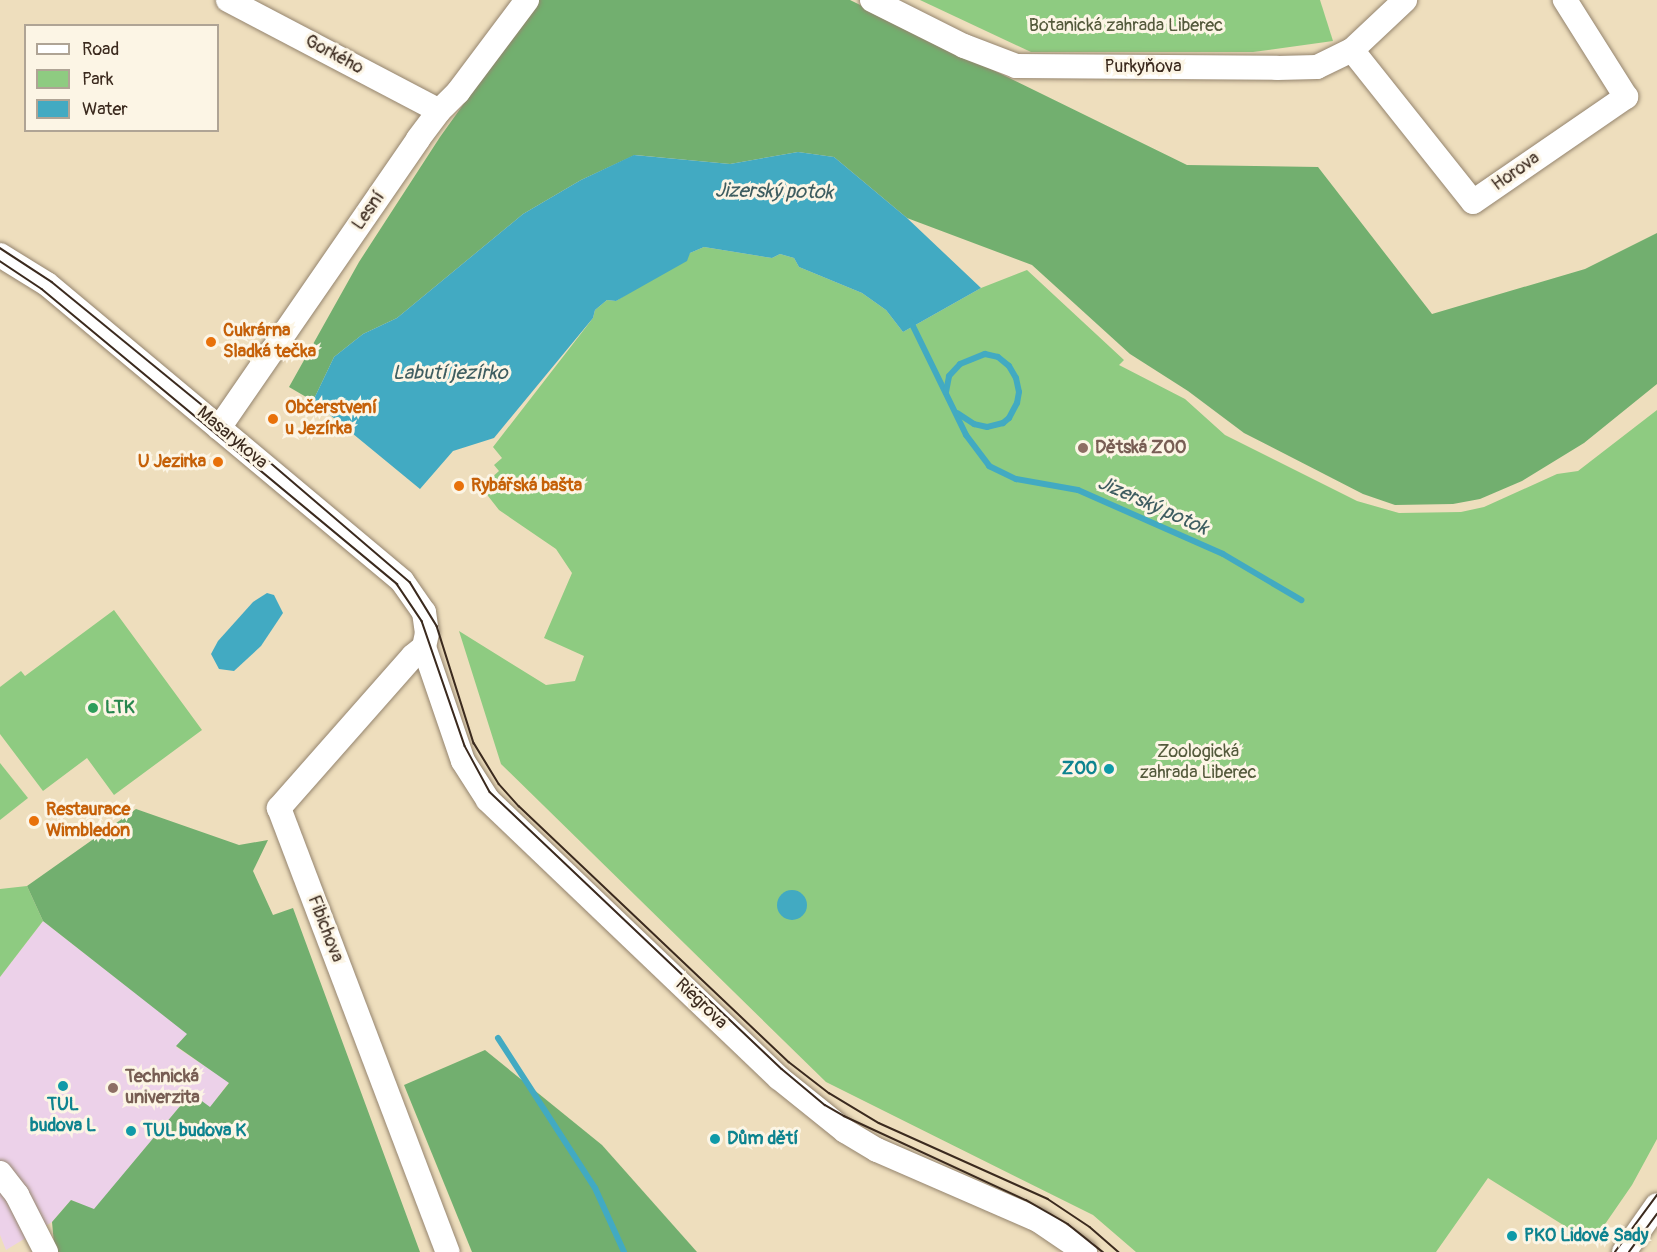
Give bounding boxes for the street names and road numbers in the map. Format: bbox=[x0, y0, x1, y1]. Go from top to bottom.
street label: Gorkého bbox=[301, 31, 367, 79]
street label: Purkyňova bbox=[1104, 56, 1182, 78]
street label: Horova bbox=[1488, 148, 1544, 196]
street label: Lesní bbox=[348, 187, 390, 235]
street label: Masarykova bbox=[192, 402, 272, 474]
street label: Fibichova bbox=[302, 893, 348, 965]
street label: Riegrova bbox=[671, 974, 731, 1034]

